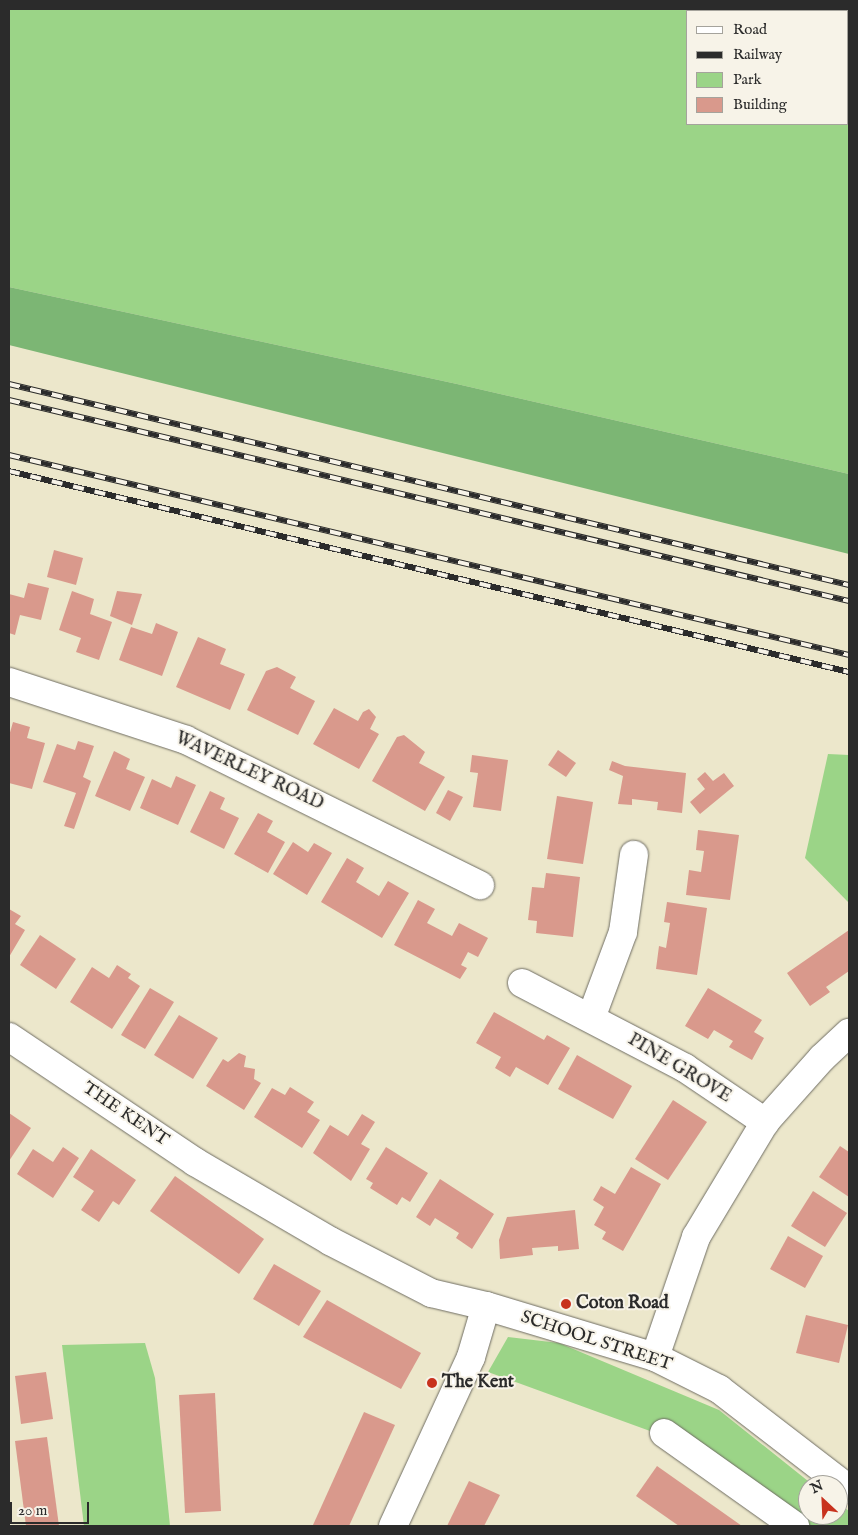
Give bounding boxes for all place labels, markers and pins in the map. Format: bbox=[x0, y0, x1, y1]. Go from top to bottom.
place label: Coton Road bbox=[576, 1293, 669, 1315]
marker: Coton Road bbox=[560, 1298, 572, 1310]
place label: The Kent bbox=[442, 1372, 514, 1394]
marker: The Kent bbox=[426, 1377, 438, 1389]

